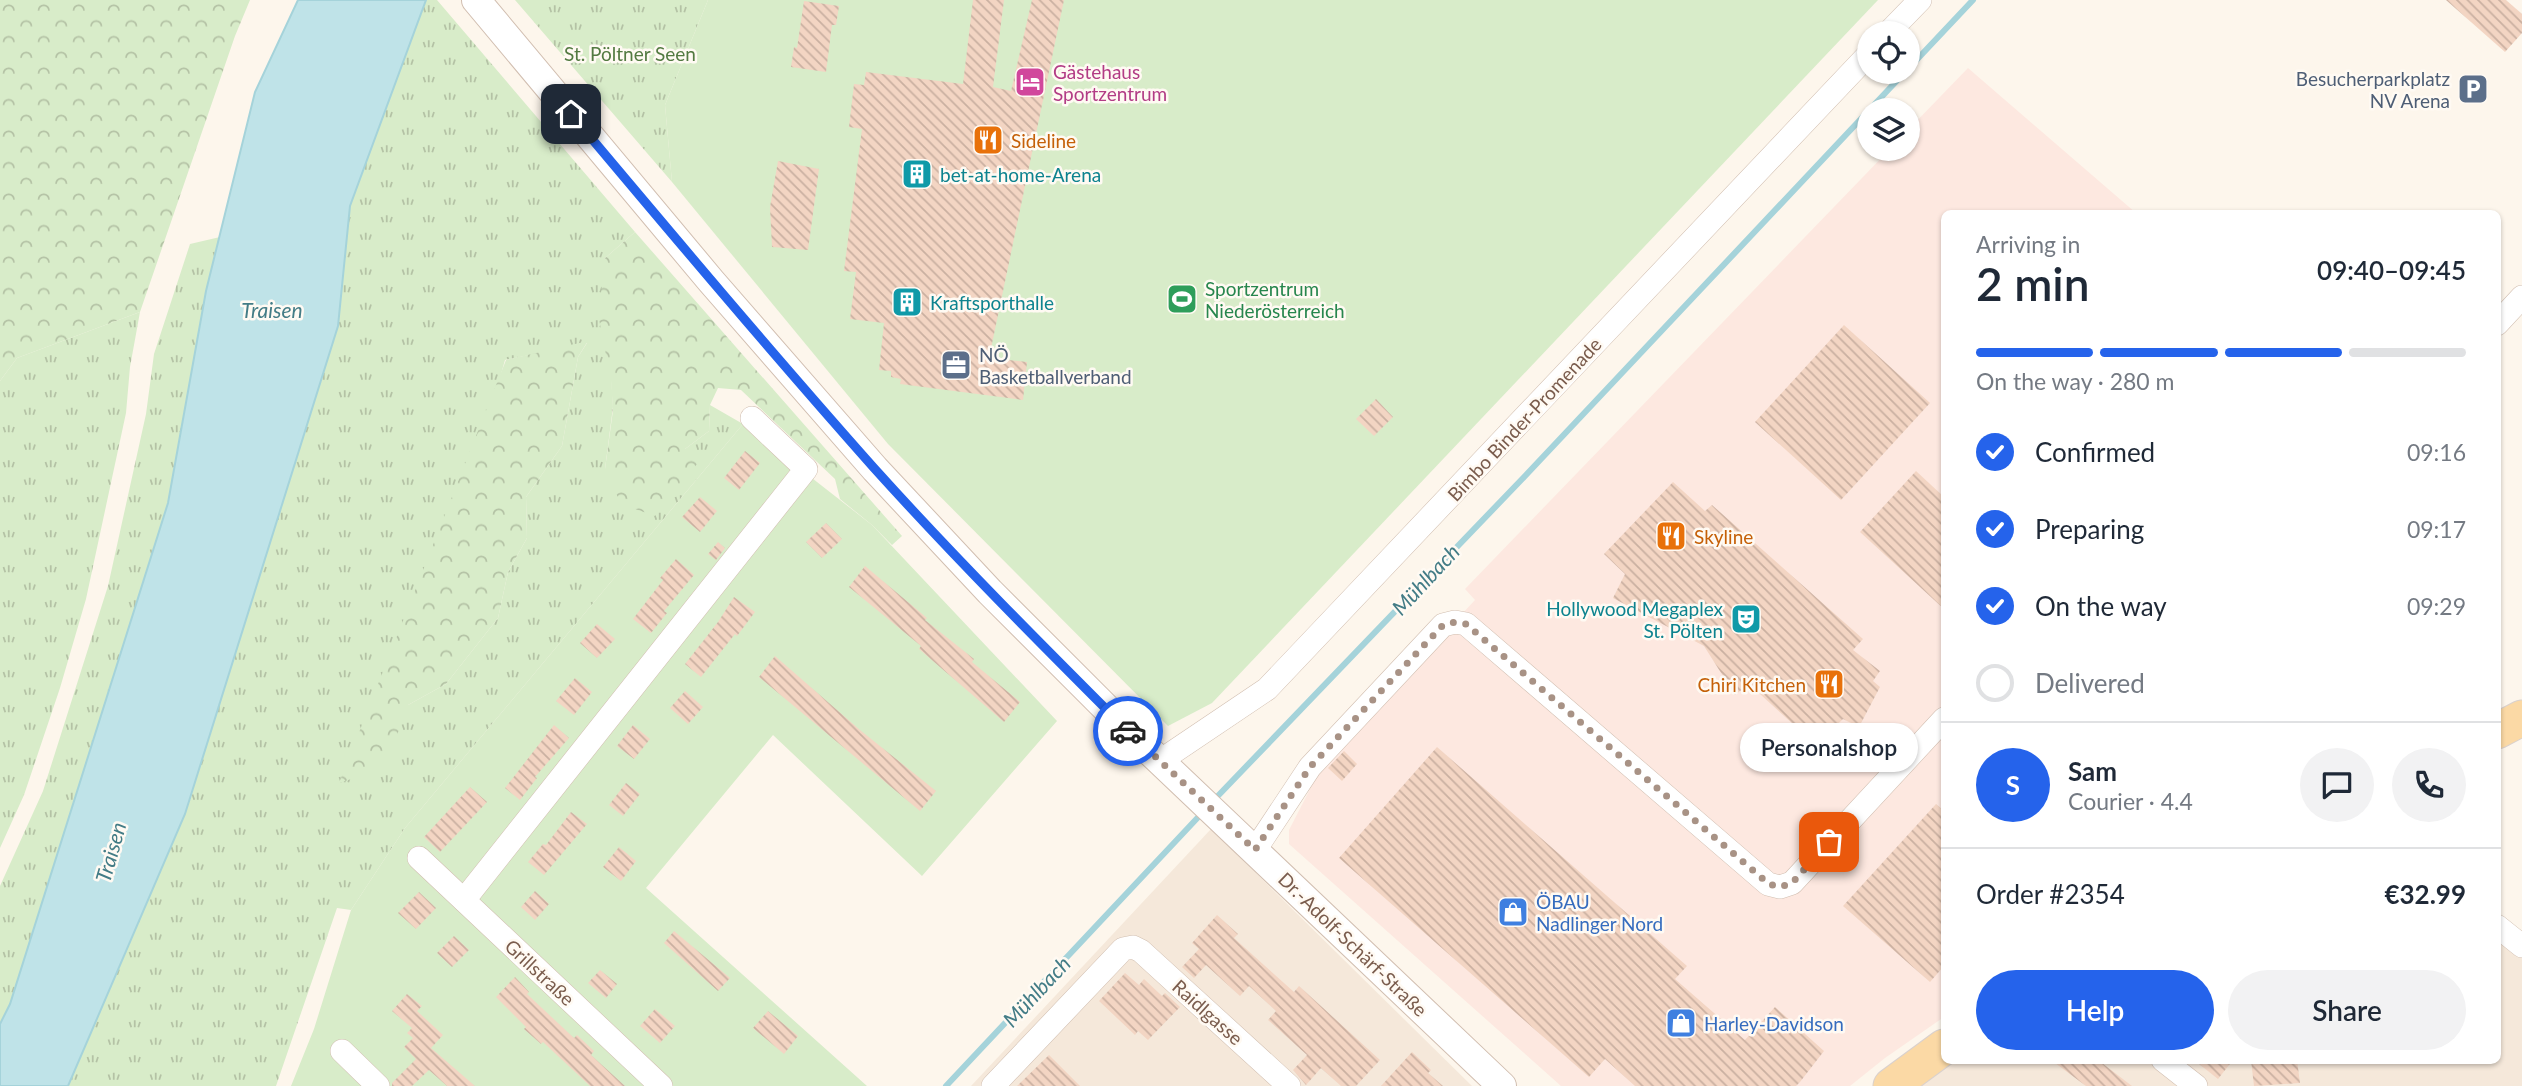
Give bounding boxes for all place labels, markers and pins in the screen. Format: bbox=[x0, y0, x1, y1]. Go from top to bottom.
place label: Gästehaus Sportzentrum bbox=[1053, 60, 1167, 105]
hotel icon: Gästehaus Sportzentrum bbox=[1013, 65, 1047, 99]
place label: Besucherparkplatz NV Arena bbox=[2296, 67, 2450, 112]
parking icon: Besucherparkplatz NV Arena bbox=[2456, 72, 2490, 106]
pin bbox=[541, 84, 601, 144]
restaurant icon: Sideline bbox=[971, 123, 1005, 157]
place label: Sideline bbox=[1011, 129, 1076, 152]
building icon: bet-at-home-Arena bbox=[900, 157, 934, 191]
place label: bet-at-home-Arena bbox=[940, 163, 1101, 186]
place label: Sportzentrum Niederösterreich bbox=[1205, 277, 1345, 322]
sports icon: Sportzentrum Niederösterreich bbox=[1165, 282, 1199, 316]
building icon: Kraftsporthalle bbox=[890, 285, 924, 319]
place label: Kraftsporthalle bbox=[930, 291, 1054, 314]
place label: NÖ Basketballverband bbox=[979, 343, 1132, 388]
office icon: NÖ Basketballverband bbox=[939, 348, 973, 382]
restaurant icon: Skyline bbox=[1654, 519, 1688, 553]
place label: Skyline bbox=[1694, 525, 1753, 548]
place label: Hollywood Megaplex St. Pölten bbox=[1546, 597, 1724, 642]
theatre icon: Hollywood Megaplex St. Pölten bbox=[1729, 602, 1763, 636]
restaurant icon: Chiri Kitchen bbox=[1812, 667, 1846, 701]
place label: Chiri Kitchen bbox=[1698, 673, 1806, 696]
callout: Personalshop bbox=[1740, 723, 1918, 772]
pin bbox=[1799, 812, 1859, 872]
place label: ÖBAU Nadlinger Nord bbox=[1536, 890, 1663, 935]
shop icon: ÖBAU Nadlinger Nord bbox=[1496, 895, 1530, 929]
shop icon: Harley-Davidson bbox=[1664, 1006, 1698, 1040]
place label: Harley-Davidson bbox=[1704, 1012, 1844, 1035]

